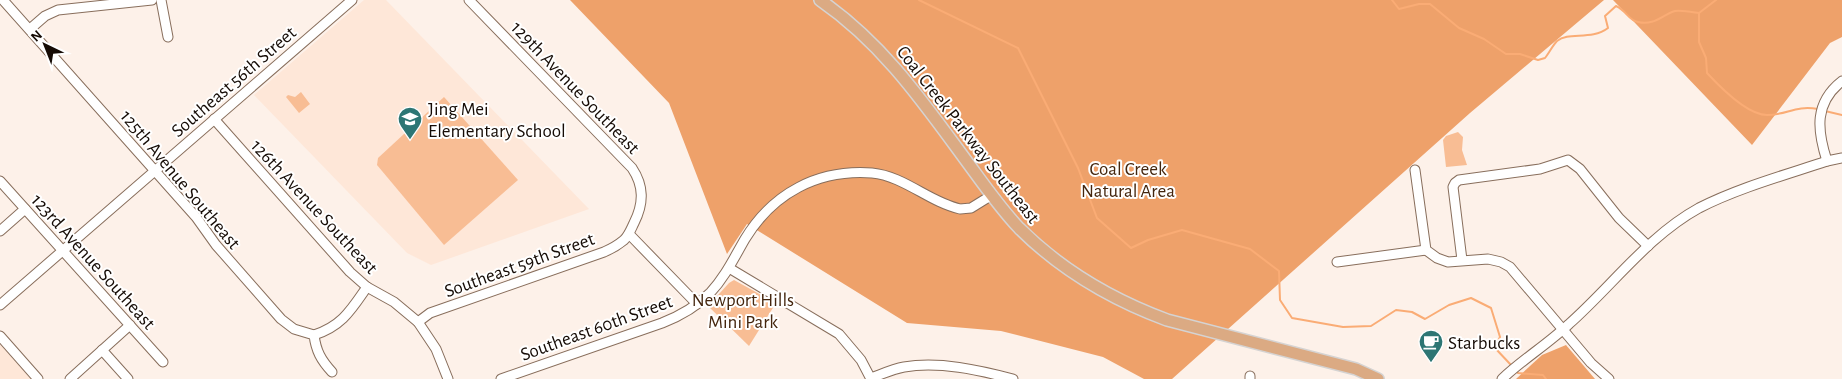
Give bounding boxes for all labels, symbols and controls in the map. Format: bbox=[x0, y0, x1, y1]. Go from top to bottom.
street label: 129th Avenue Southeast bbox=[507, 18, 643, 158]
north arrow bbox=[20, 20, 70, 70]
street label: Southeast 56th Street bbox=[168, 23, 300, 141]
text: N bbox=[28, 28, 45, 45]
street label: Coal Creek Parkway Southeast bbox=[893, 43, 1043, 227]
place label: Jing Mei Elementary School bbox=[428, 100, 566, 141]
school or university icon: Jing Mei Elementary School bbox=[397, 106, 423, 140]
street label: 125th Avenue Southeast bbox=[116, 107, 243, 253]
street label: 126th Avenue Southeast bbox=[247, 136, 381, 278]
park label: Coal Creek Natural Area bbox=[1081, 160, 1175, 201]
street label: 123rd Avenue Southeast bbox=[27, 191, 158, 333]
street label: Southeast 59th Street bbox=[442, 229, 597, 301]
park label: Newport Hills Mini Park bbox=[692, 291, 794, 332]
street label: Southeast 60th Street bbox=[518, 292, 675, 365]
cafe icon: Starbucks bbox=[1418, 329, 1444, 363]
place label: Starbucks bbox=[1448, 334, 1520, 353]

